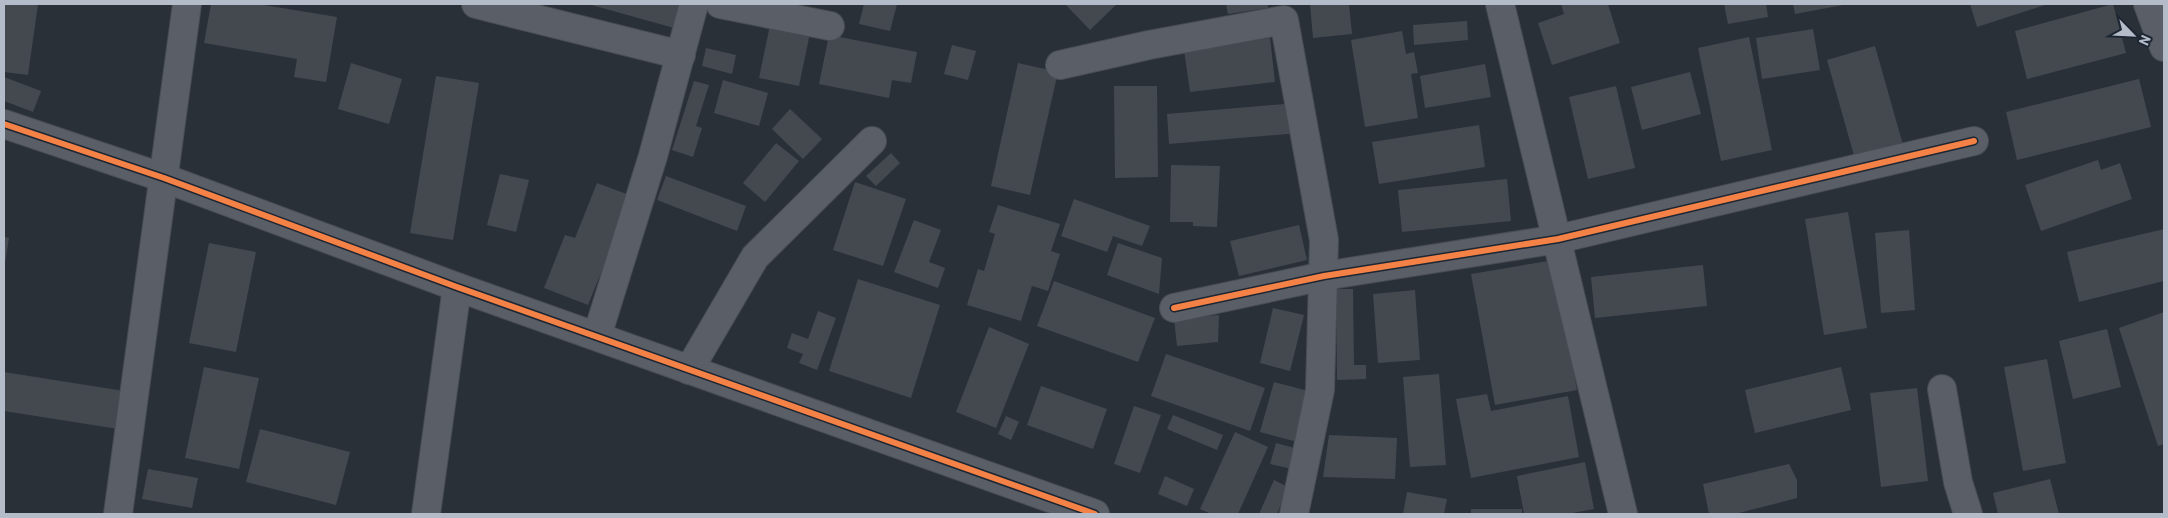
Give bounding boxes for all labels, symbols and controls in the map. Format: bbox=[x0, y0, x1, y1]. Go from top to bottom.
north arrow bbox=[2108, 10, 2158, 60]
text: N bbox=[2136, 33, 2155, 48]

